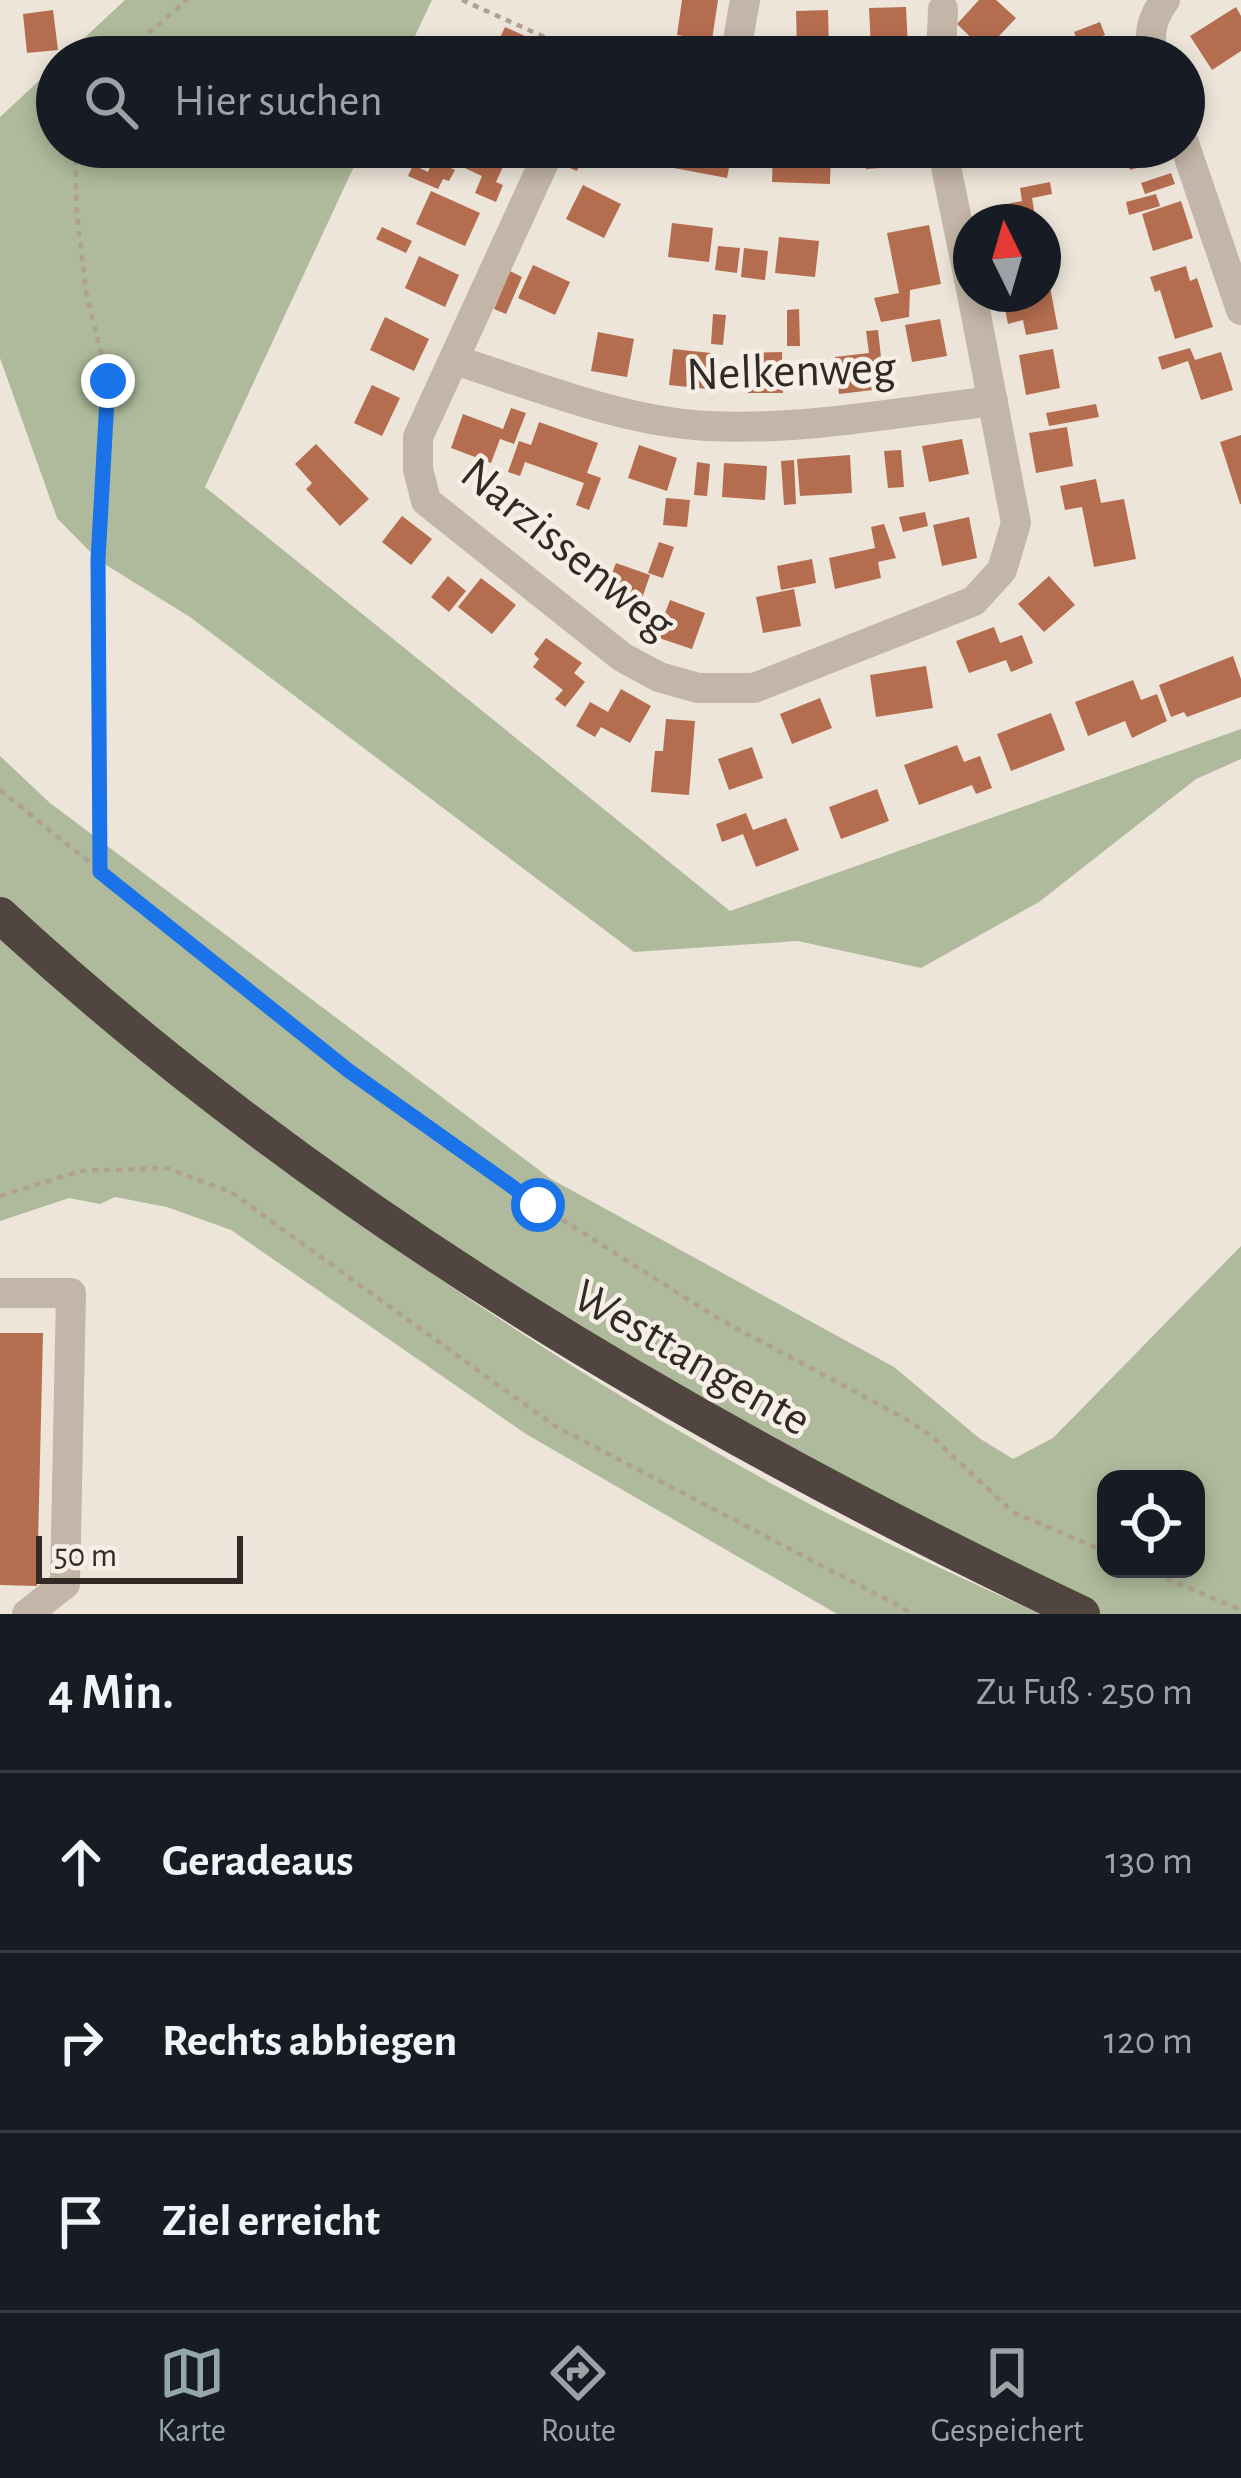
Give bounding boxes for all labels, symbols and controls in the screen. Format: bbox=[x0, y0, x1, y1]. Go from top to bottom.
search box bbox=[36, 36, 1205, 168]
icon: search bbox=[78, 69, 144, 135]
text: Hier suchen bbox=[174, 79, 383, 124]
north arrow bbox=[953, 204, 1061, 312]
street label: Nelkenweg bbox=[686, 344, 897, 400]
route end bbox=[81, 354, 135, 408]
street label: Narzissenweg bbox=[452, 449, 683, 650]
route start bbox=[511, 1178, 565, 1232]
street label: Westtangente bbox=[565, 1272, 818, 1446]
map controls bbox=[1097, 1470, 1205, 1578]
button: locate bbox=[1097, 1470, 1205, 1578]
scale bar bbox=[36, 1530, 243, 1583]
text: 50 m bbox=[54, 1540, 117, 1573]
text: 4 Min. bbox=[48, 1667, 174, 1718]
text: Zu Fuß · 250 m bbox=[976, 1673, 1193, 1712]
icon: ahead bbox=[48, 1829, 114, 1895]
text: Geradeaus bbox=[162, 1839, 354, 1884]
text: 130 m bbox=[1105, 1842, 1193, 1881]
icon: right bbox=[48, 2009, 114, 2075]
text: Rechts abbiegen bbox=[162, 2019, 457, 2064]
text: 120 m bbox=[1104, 2022, 1193, 2061]
icon: arrive bbox=[48, 2189, 114, 2255]
text: Ziel erreicht bbox=[162, 2199, 380, 2244]
tab: Karte bbox=[157, 2340, 226, 2452]
tab: Route bbox=[541, 2340, 616, 2452]
tab: Gespeichert bbox=[931, 2340, 1084, 2452]

